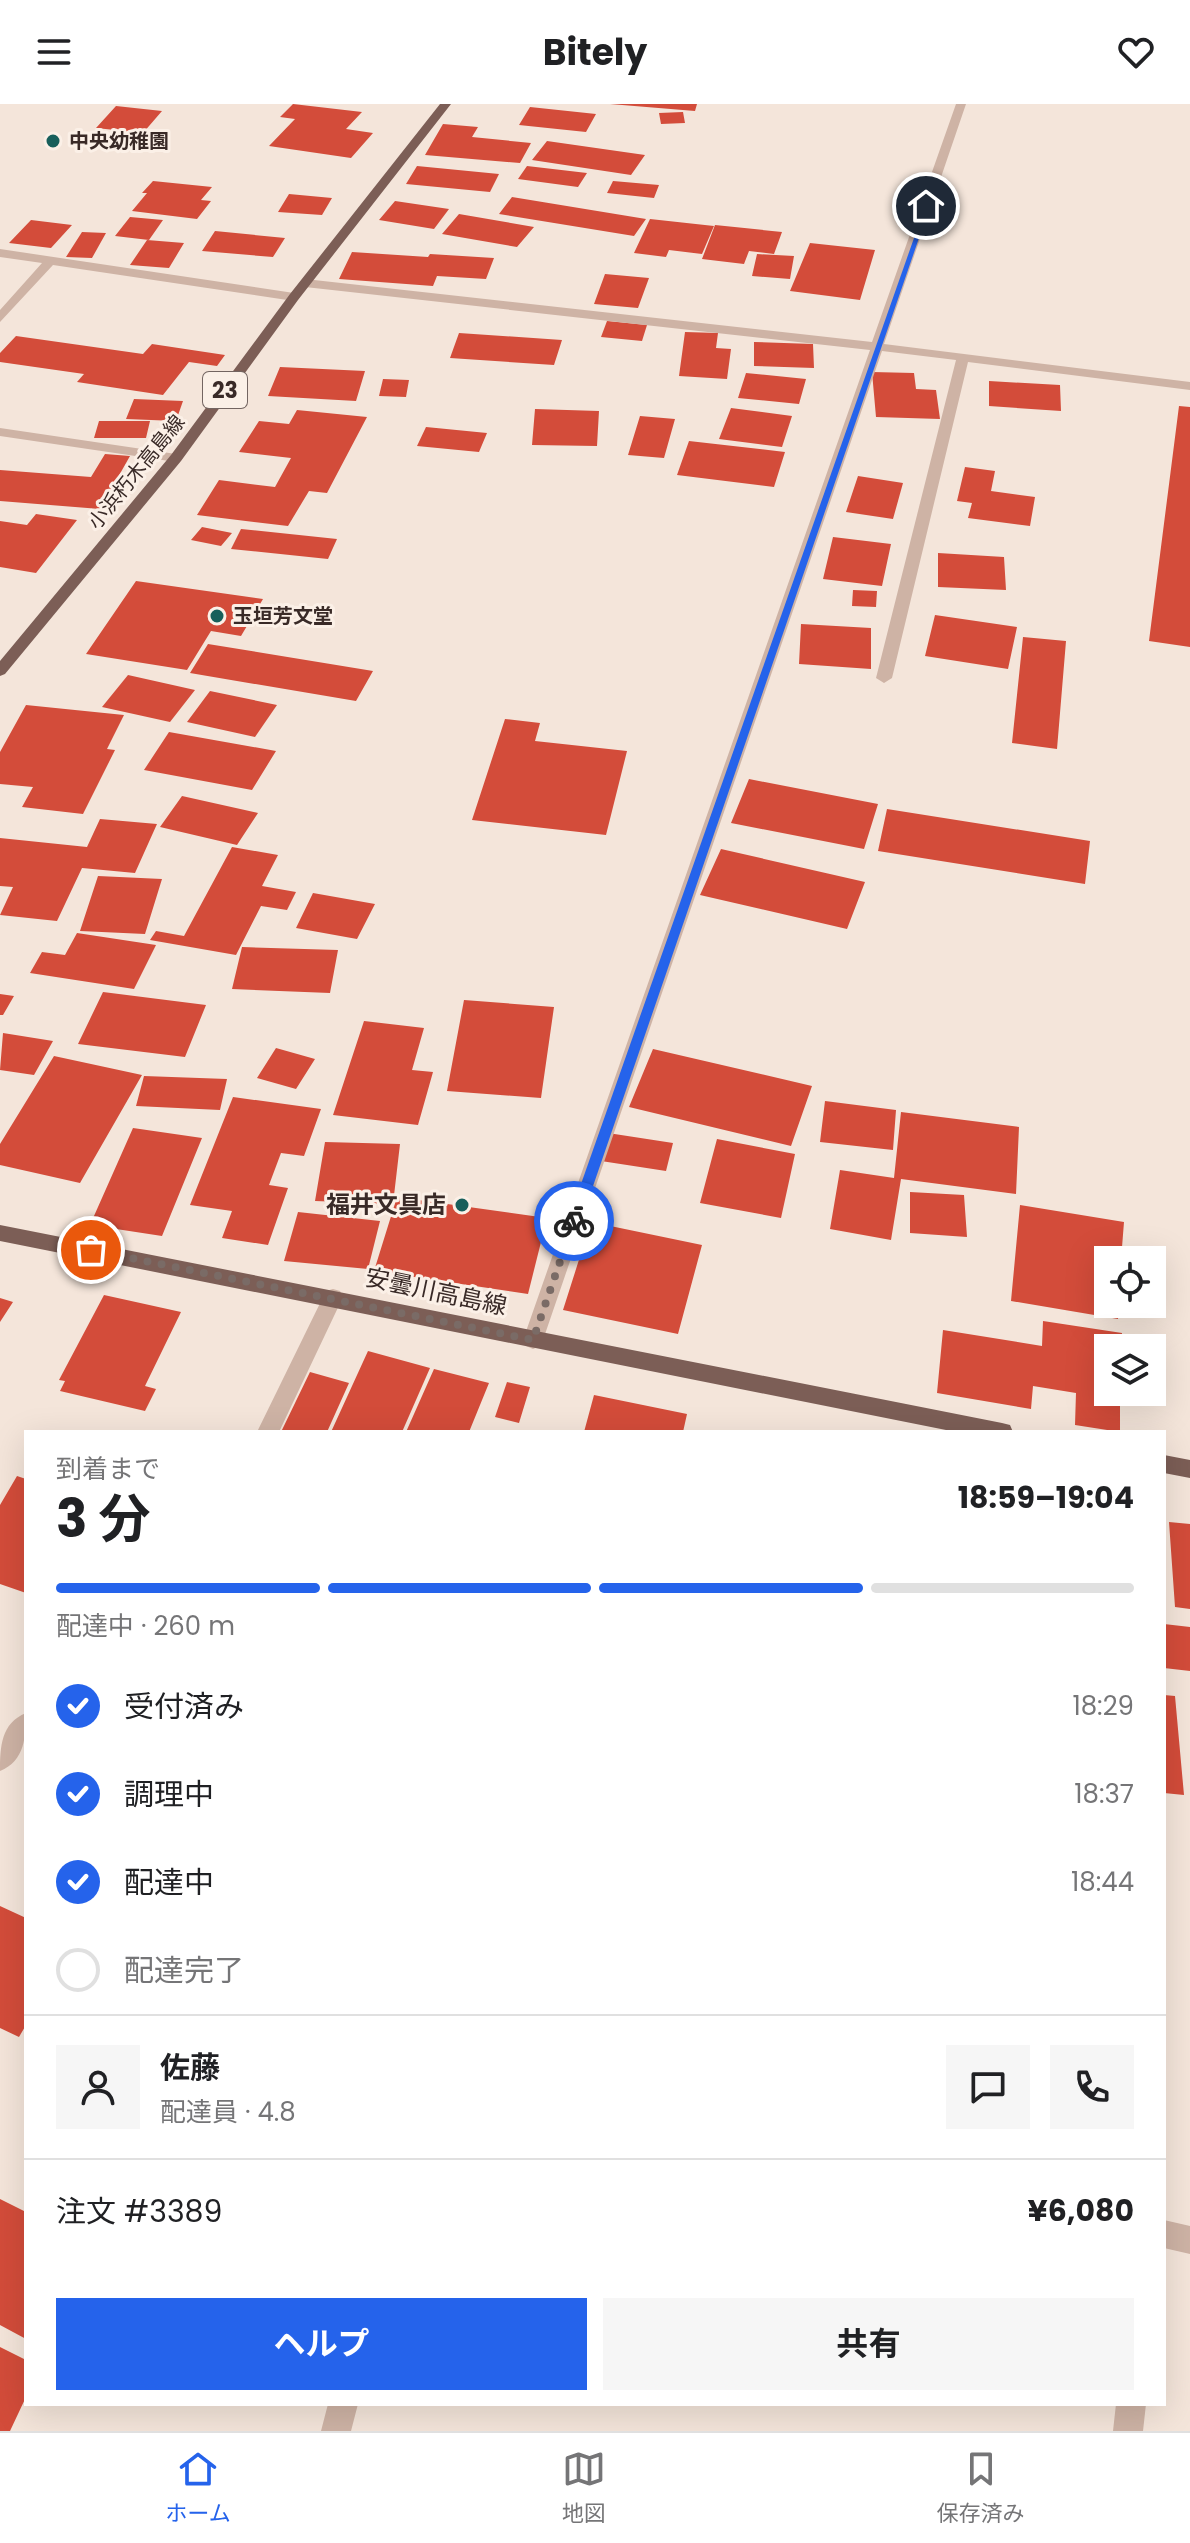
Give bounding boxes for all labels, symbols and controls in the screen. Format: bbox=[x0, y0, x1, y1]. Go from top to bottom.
text: Bitely bbox=[543, 27, 647, 78]
icon: menu bbox=[32, 30, 76, 74]
icon: heart bbox=[1114, 30, 1158, 74]
place label: 中央幼稚園 bbox=[69, 127, 169, 155]
marker: 中央幼稚園 bbox=[44, 132, 62, 150]
pin bbox=[892, 172, 960, 240]
icon: home bbox=[904, 184, 948, 228]
road number: 23 bbox=[203, 372, 247, 408]
street label: 小浜朽木高島線 bbox=[81, 409, 191, 535]
place label: 玉垣芳文堂 bbox=[233, 602, 333, 630]
marker: 玉垣芳文堂 bbox=[208, 607, 226, 625]
courier bbox=[534, 1181, 614, 1261]
place label: 福井文具店 bbox=[326, 1188, 446, 1221]
marker: 福井文具店 bbox=[453, 1196, 471, 1214]
icon: bike bbox=[552, 1199, 596, 1243]
pin bbox=[57, 1216, 125, 1284]
icon: bag bbox=[69, 1228, 113, 1272]
map controls bbox=[1094, 1246, 1166, 1406]
button: locate bbox=[1094, 1246, 1166, 1318]
street label: 安曇川高島線 bbox=[362, 1260, 510, 1323]
button: layers bbox=[1094, 1334, 1166, 1406]
text: 到着まで bbox=[56, 1451, 160, 1487]
text: 18:59–19:04 bbox=[958, 1476, 1134, 1519]
text: 3 分 bbox=[56, 1482, 150, 1555]
text: 配達中 · 260 m bbox=[56, 1608, 235, 1644]
icon: check bbox=[56, 1684, 100, 1728]
text: 受付済み bbox=[124, 1685, 244, 1728]
text: 18:29 bbox=[1072, 1688, 1134, 1724]
icon: check bbox=[56, 1772, 100, 1816]
text: 調理中 bbox=[124, 1773, 214, 1816]
text: 18:37 bbox=[1074, 1776, 1134, 1812]
icon: check bbox=[56, 1860, 100, 1904]
text: 配達中 bbox=[124, 1861, 214, 1904]
text: 18:44 bbox=[1071, 1864, 1134, 1900]
text: 配達完了 bbox=[124, 1949, 244, 1992]
button: person bbox=[56, 2045, 140, 2129]
button: chat bbox=[946, 2045, 1030, 2129]
button: phone bbox=[1050, 2045, 1134, 2129]
text: 佐藤 bbox=[160, 2046, 220, 2089]
text: 配達員 · 4.8 bbox=[160, 2094, 296, 2130]
text: ¥6,080 bbox=[1028, 2189, 1134, 2232]
text: 注文 #3389 bbox=[56, 2190, 222, 2233]
button: ヘルプ bbox=[56, 2298, 587, 2390]
button: 共有 bbox=[603, 2298, 1134, 2390]
tab: ホーム bbox=[165, 2447, 231, 2530]
tab: 地図 bbox=[562, 2447, 606, 2530]
tab: 保存済み bbox=[937, 2447, 1025, 2530]

